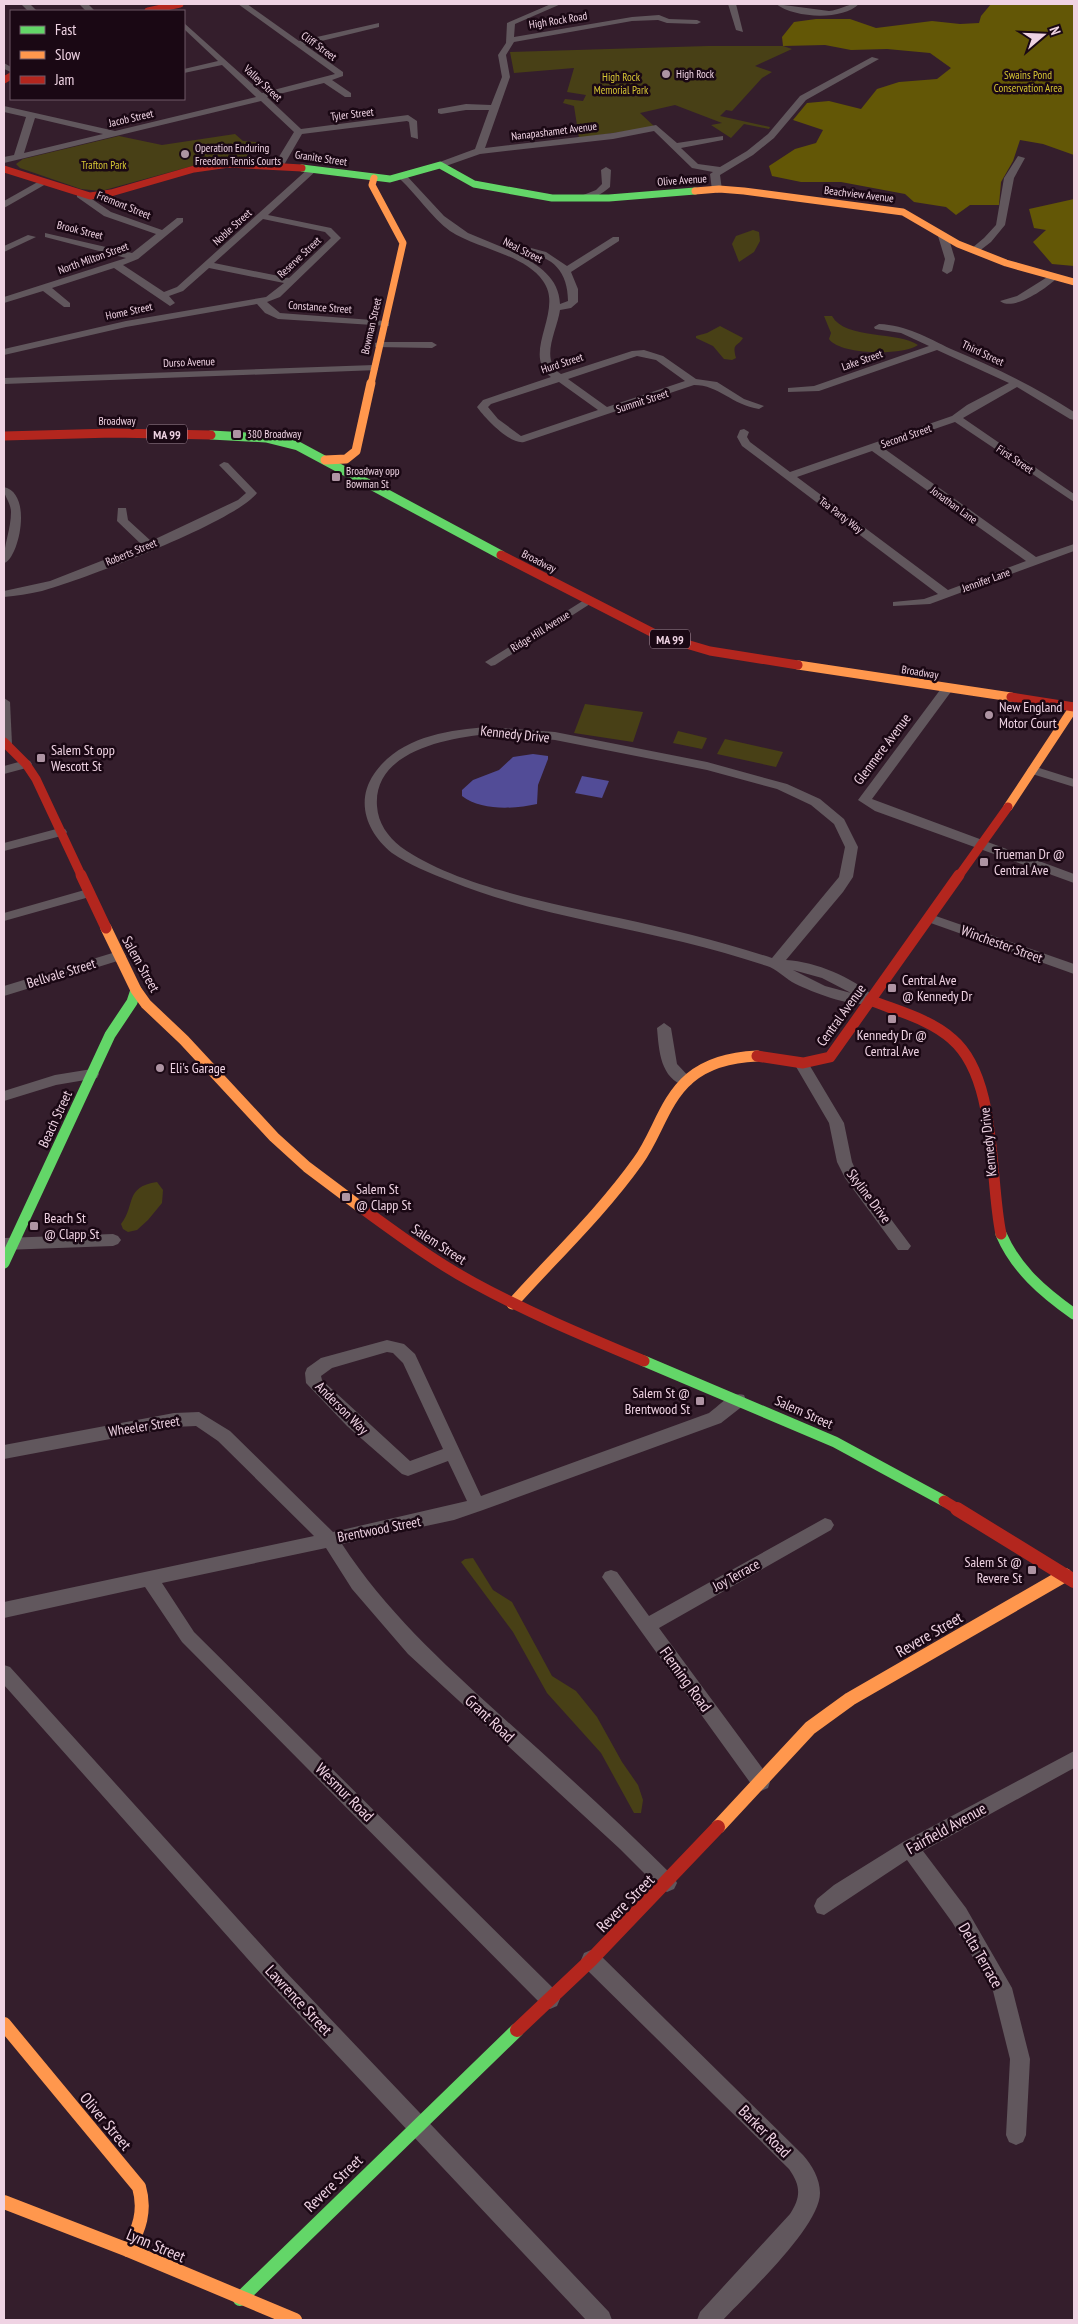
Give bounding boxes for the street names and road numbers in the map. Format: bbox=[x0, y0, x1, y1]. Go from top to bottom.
street label: High Rock Road bbox=[528, 8, 588, 32]
street label: Cliff Street bbox=[298, 28, 340, 64]
street label: Valley Street bbox=[240, 61, 285, 104]
street label: Tyler Street bbox=[330, 104, 374, 124]
street label: Jacob Street bbox=[106, 106, 155, 130]
street label: Nanapashamet Avenue bbox=[510, 119, 598, 143]
street label: Granite Street bbox=[294, 147, 348, 169]
street label: Olive Avenue bbox=[657, 171, 708, 189]
street label: Beachview Avenue bbox=[823, 183, 895, 205]
street label: Fremont Street bbox=[95, 188, 153, 222]
street label: Noble Street bbox=[210, 206, 254, 248]
street label: Brook Street bbox=[56, 218, 104, 242]
street label: Reserve Street bbox=[274, 233, 324, 281]
street label: Neal Street bbox=[501, 234, 545, 266]
street label: North Milton Street bbox=[56, 239, 130, 277]
street label: Bowman Street bbox=[358, 296, 384, 356]
street label: Constance Street bbox=[288, 298, 352, 316]
street label: Home Street bbox=[104, 299, 154, 323]
street label: Third Street bbox=[960, 337, 1006, 369]
street label: Lake Street bbox=[840, 346, 884, 374]
street label: Hurd Street bbox=[539, 350, 585, 376]
street label: Durso Avenue bbox=[163, 354, 216, 370]
street label: Summit Street bbox=[614, 386, 670, 416]
street label: Broadway bbox=[98, 414, 136, 428]
street label: Second Street bbox=[879, 421, 933, 451]
road number: MA 99 bbox=[147, 424, 187, 444]
street label: First Street bbox=[994, 442, 1036, 476]
street label: Jonathan Lane bbox=[927, 483, 980, 527]
street label: Tea Party Way bbox=[816, 494, 867, 537]
street label: Roberts Street bbox=[103, 535, 159, 569]
street label: Broadway bbox=[519, 546, 559, 576]
street label: Jennifer Lane bbox=[959, 565, 1012, 595]
street label: Ridge Hill Avenue bbox=[508, 607, 573, 655]
road number: MA 99 bbox=[650, 630, 690, 648]
street label: Broadway bbox=[901, 662, 940, 682]
street label: Glenmere Avenue bbox=[849, 710, 915, 788]
street label: Kennedy Drive bbox=[479, 721, 551, 747]
street label: Winchester Street bbox=[959, 921, 1045, 967]
street label: Salem Street bbox=[118, 933, 164, 995]
street label: Bellvale Street bbox=[24, 954, 98, 992]
street label: Central Avenue bbox=[812, 980, 870, 1050]
street label: Beach Street bbox=[34, 1087, 76, 1150]
street label: Kennedy Drive bbox=[975, 1106, 1001, 1178]
street label: Skyline Drive bbox=[843, 1165, 895, 1227]
street label: Salem Street bbox=[408, 1220, 470, 1268]
street label: Anderson Way bbox=[312, 1378, 373, 1439]
street label: Salem Street bbox=[772, 1391, 836, 1433]
street label: Wheeler Street bbox=[107, 1411, 181, 1441]
street label: Brentwood Street bbox=[336, 1512, 422, 1546]
street label: Joy Terrace bbox=[708, 1555, 763, 1596]
street label: Revere Street bbox=[892, 1607, 966, 1661]
street label: Fleming Road bbox=[656, 1643, 716, 1715]
street label: Grant Road bbox=[461, 1690, 519, 1746]
street label: Wesmur Road bbox=[312, 1759, 379, 1826]
street label: Fairfield Avenue bbox=[902, 1798, 990, 1858]
street label: Revere Street bbox=[592, 1869, 659, 1936]
street label: Delta Terrace bbox=[954, 1919, 1008, 1991]
street label: Lawrence Street bbox=[261, 1961, 337, 2040]
street label: Oliver Street bbox=[76, 2088, 136, 2155]
street label: Barker Road bbox=[735, 2101, 795, 2161]
street label: Revere Street bbox=[300, 2150, 367, 2216]
street label: Lynn Street bbox=[124, 2224, 189, 2267]

